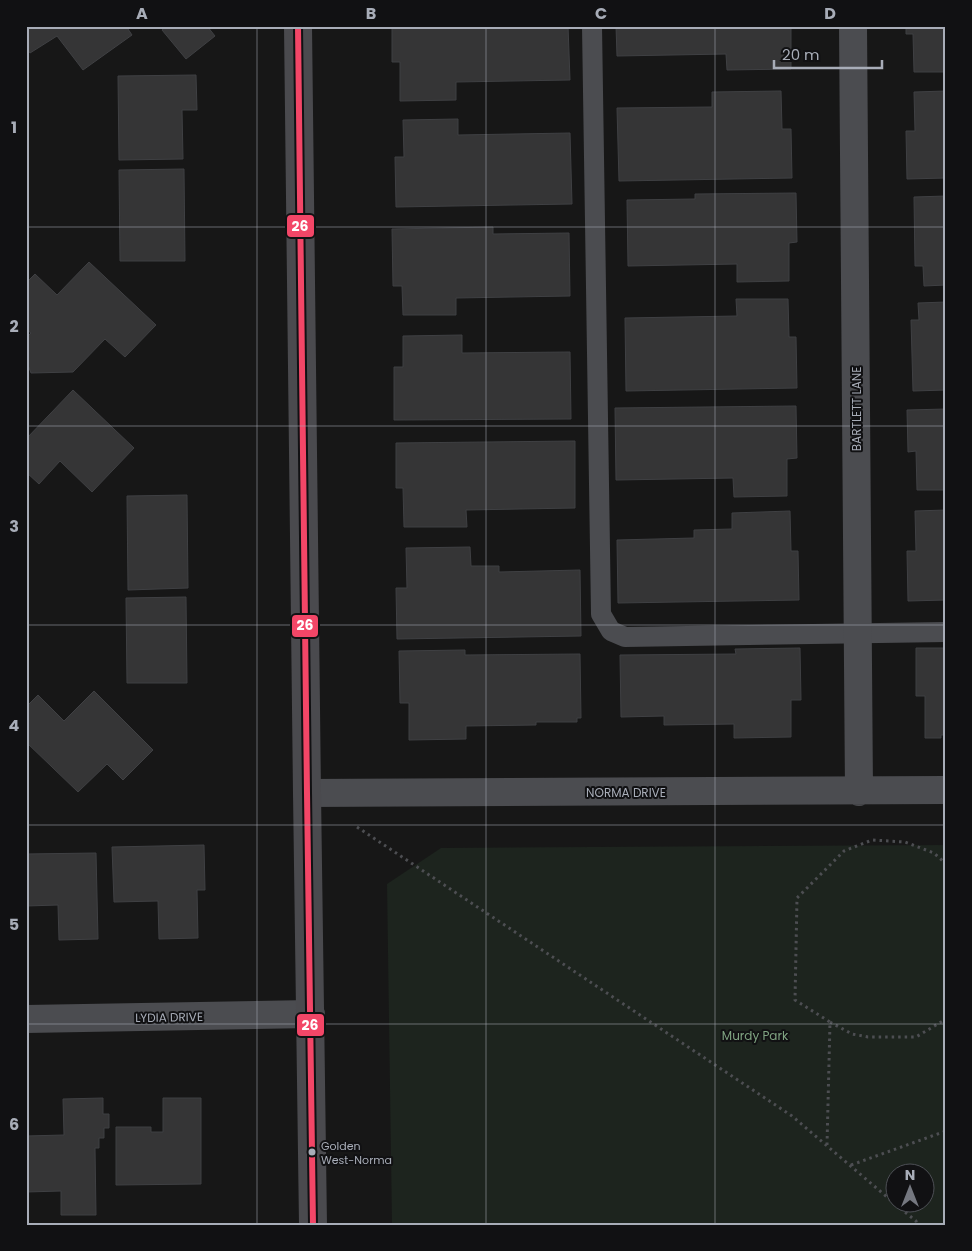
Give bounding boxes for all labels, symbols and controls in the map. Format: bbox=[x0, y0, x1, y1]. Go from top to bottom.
text: A bbox=[136, 2, 148, 25]
text: B bbox=[366, 2, 376, 25]
text: C bbox=[595, 2, 607, 25]
text: D bbox=[824, 2, 836, 25]
scale bar bbox=[774, 38, 882, 70]
text: 20 m bbox=[782, 44, 820, 65]
text: 1 bbox=[11, 116, 17, 139]
line badge: 26 bbox=[286, 214, 315, 238]
text: 26 bbox=[292, 216, 309, 236]
text: 2 bbox=[9, 315, 19, 338]
street label: BARTLETT LANE bbox=[848, 367, 865, 451]
text: 3 bbox=[9, 515, 19, 538]
line badge: 26 bbox=[291, 614, 319, 638]
text: 26 bbox=[297, 615, 314, 635]
text: 4 bbox=[9, 714, 20, 737]
street label: NORMA DRIVE bbox=[586, 784, 666, 801]
text: 5 bbox=[9, 913, 19, 936]
street label: LYDIA DRIVE bbox=[135, 1008, 203, 1026]
line badge: 26 bbox=[296, 1013, 325, 1037]
text: 26 bbox=[302, 1015, 319, 1035]
park label: Murdy Park bbox=[722, 1027, 789, 1044]
text: 6 bbox=[9, 1113, 19, 1136]
place label: Golden West-Norma bbox=[321, 1138, 392, 1168]
marker: Golden West-Norma bbox=[307, 1147, 317, 1157]
north arrow bbox=[884, 1164, 934, 1214]
text: N bbox=[905, 1165, 915, 1185]

